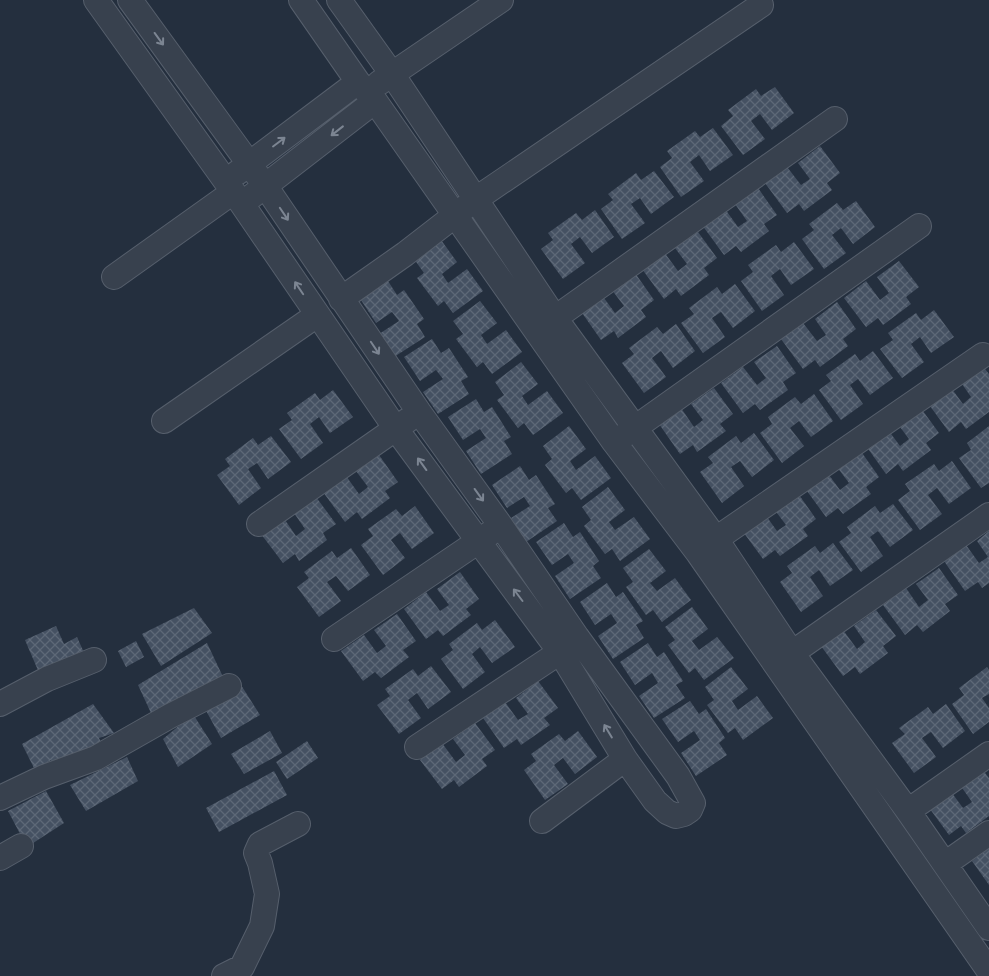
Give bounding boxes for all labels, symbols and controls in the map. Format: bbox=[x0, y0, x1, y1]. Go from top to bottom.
one-way arrow bbox=[153, 32, 164, 45]
one-way arrow bbox=[331, 125, 344, 136]
one-way arrow bbox=[272, 137, 286, 147]
one-way arrow bbox=[279, 207, 289, 221]
one-way arrow bbox=[293, 281, 304, 295]
one-way arrow bbox=[370, 341, 380, 355]
one-way arrow bbox=[417, 457, 427, 471]
one-way arrow bbox=[474, 488, 484, 502]
one-way arrow bbox=[513, 588, 523, 602]
one-way arrow bbox=[602, 724, 612, 738]

